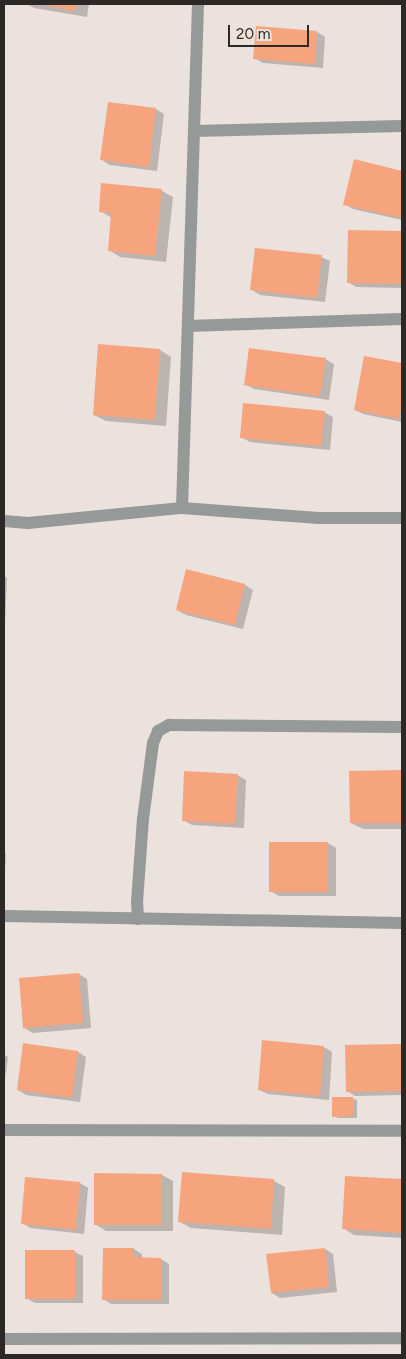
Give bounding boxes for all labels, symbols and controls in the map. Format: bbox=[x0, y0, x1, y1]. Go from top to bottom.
scale bar bbox=[231, 15, 312, 47]
text: 20 m bbox=[236, 25, 270, 43]

